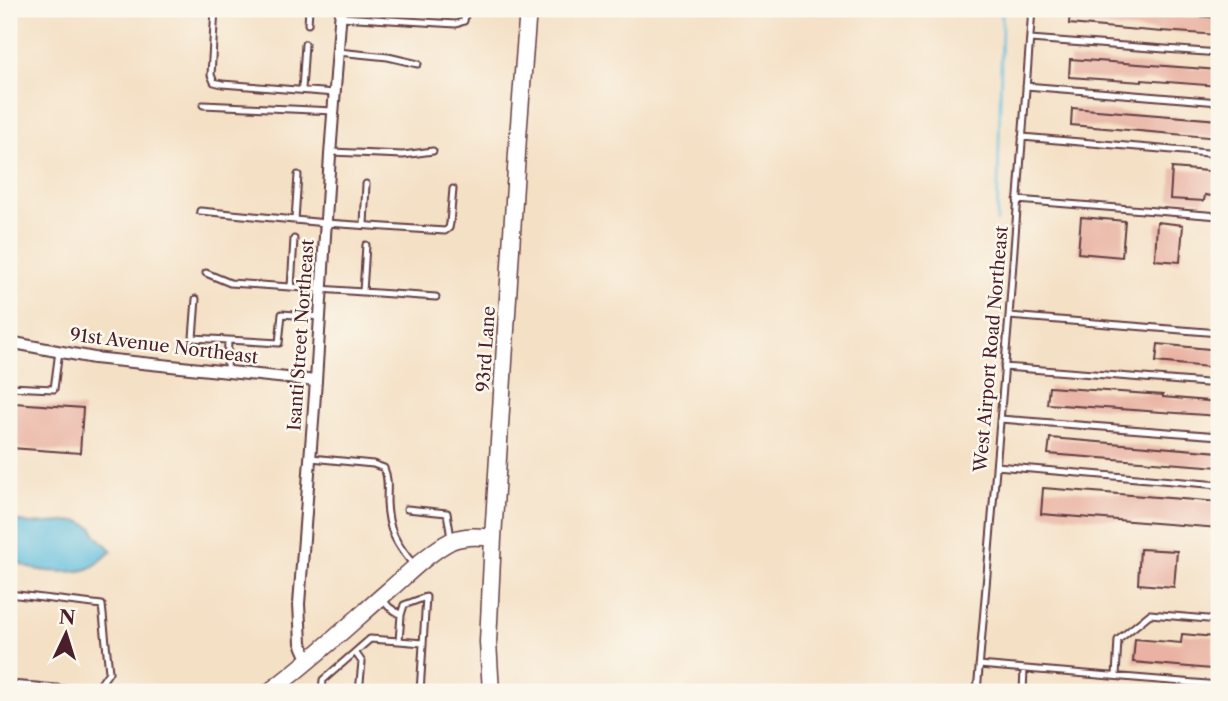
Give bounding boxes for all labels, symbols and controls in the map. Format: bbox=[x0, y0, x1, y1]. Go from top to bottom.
street label: West Airport Road Northeast bbox=[969, 224, 1013, 474]
street label: Isanti Street Northeast bbox=[283, 238, 319, 432]
street label: 93rd Lane bbox=[472, 305, 500, 393]
street label: 91st Avenue Northeast bbox=[69, 324, 260, 369]
north arrow bbox=[32, 600, 102, 670]
text: N bbox=[58, 605, 76, 630]

